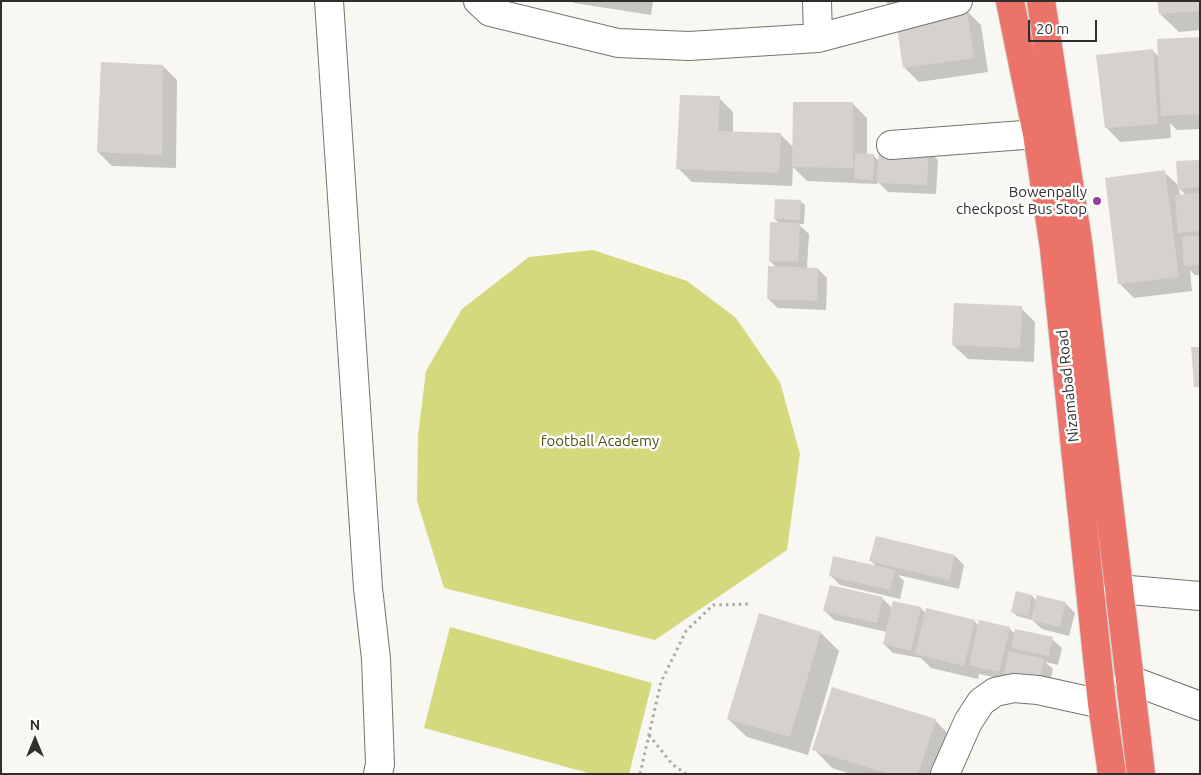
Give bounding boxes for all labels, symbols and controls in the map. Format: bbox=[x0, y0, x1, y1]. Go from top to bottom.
scale bar bbox=[1031, 10, 1100, 42]
text: 20 m bbox=[1036, 20, 1069, 37]
place label: Bowenpally checkpost Bus Stop bbox=[956, 183, 1087, 218]
marker: Bowenpally checkpost Bus Stop bbox=[1091, 195, 1103, 207]
street label: Nizamabad Road bbox=[1053, 329, 1083, 443]
park label: football Academy bbox=[541, 432, 659, 450]
north arrow bbox=[10, 715, 60, 765]
text: N bbox=[30, 717, 40, 733]

